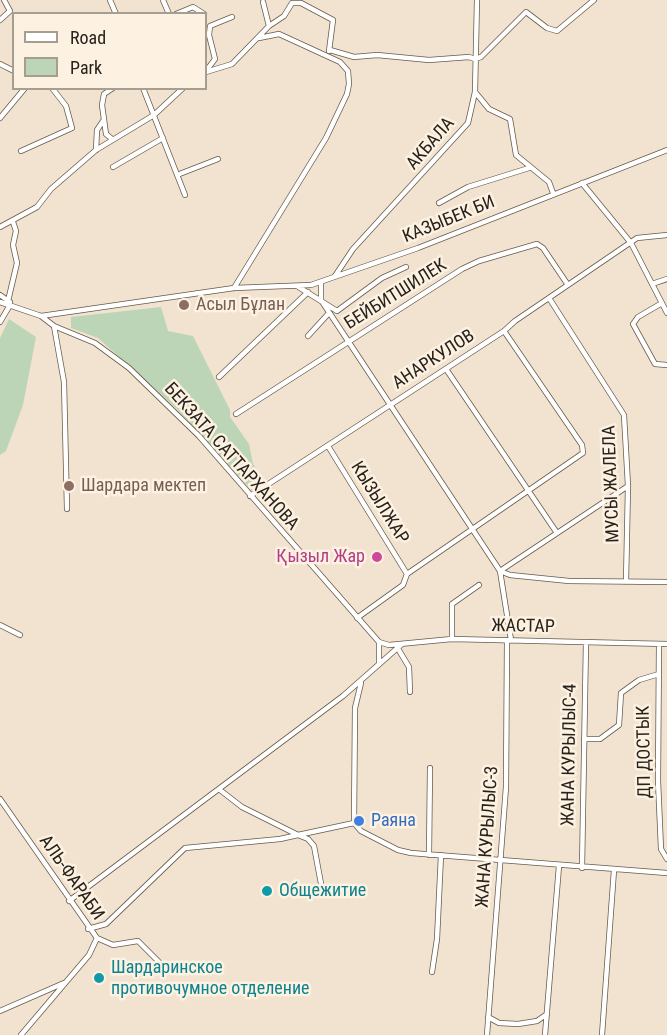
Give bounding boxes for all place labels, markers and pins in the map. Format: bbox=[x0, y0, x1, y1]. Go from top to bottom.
place label: Асыл Бұлан bbox=[196, 294, 285, 316]
marker: Асыл Бұлан bbox=[177, 298, 191, 312]
place label: Шардара мектеп bbox=[81, 475, 206, 497]
marker: Шардара мектеп bbox=[62, 479, 76, 493]
place label: Қызыл Жар bbox=[276, 546, 365, 568]
marker: Қызыл Жар bbox=[370, 550, 384, 564]
place label: Раяна bbox=[371, 810, 416, 832]
marker: Раяна bbox=[352, 814, 366, 828]
place label: Общежитие bbox=[279, 880, 366, 902]
marker: Общежитие bbox=[260, 884, 274, 898]
place label: Шардаринское противочумное отделение bbox=[111, 957, 310, 1000]
marker: Шардаринское противочумное отделение bbox=[92, 971, 106, 985]

